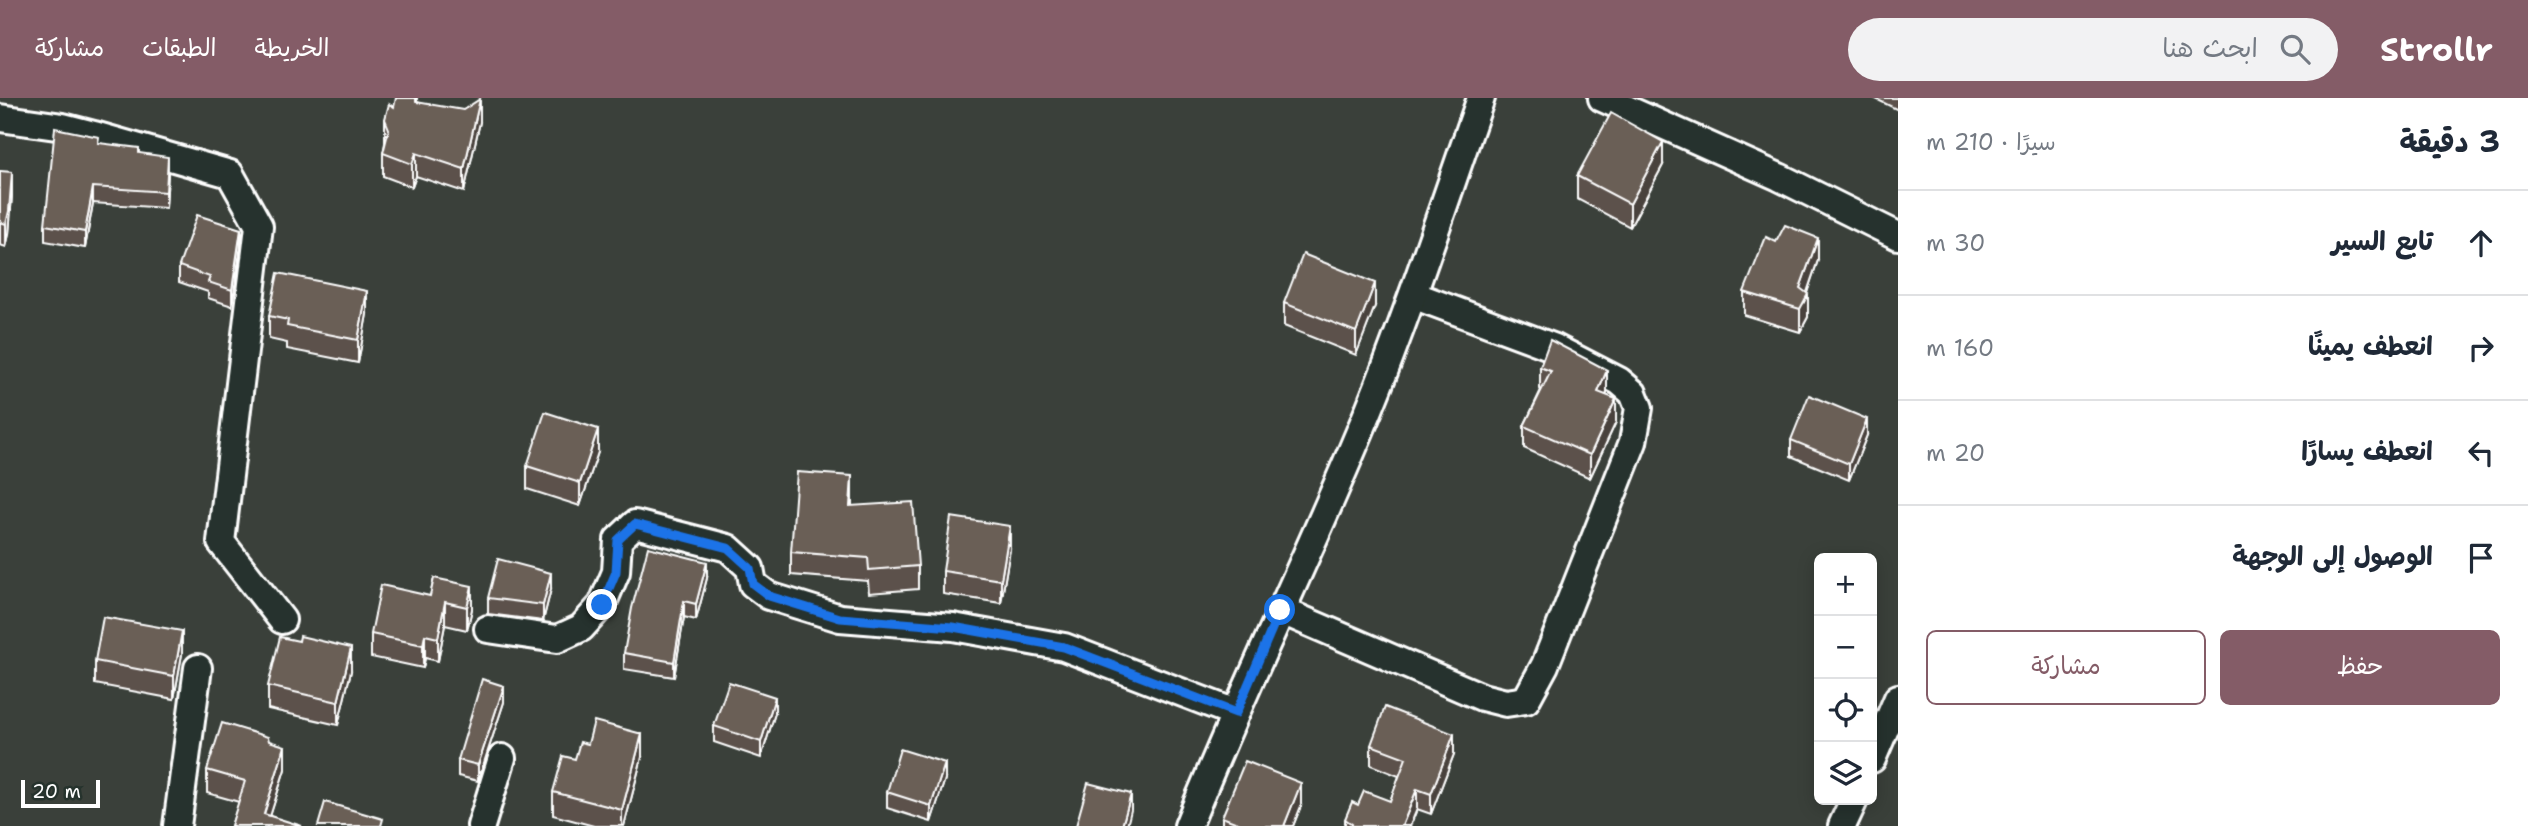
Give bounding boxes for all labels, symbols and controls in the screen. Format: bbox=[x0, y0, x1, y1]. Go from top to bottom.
search box bbox=[1848, 18, 2338, 81]
text: Strollr bbox=[2380, 27, 2493, 72]
text: ابحث هنا bbox=[2162, 30, 2258, 65]
icon: search bbox=[2276, 30, 2314, 68]
text: مشاركة bbox=[35, 32, 104, 64]
text: الطبقات bbox=[142, 32, 217, 64]
text: الخريطة bbox=[255, 32, 329, 64]
text: 3 دقيقة bbox=[2399, 121, 2500, 162]
text: سيرًا · 210 m bbox=[1926, 127, 2056, 157]
text: تابع السير bbox=[2331, 223, 2433, 258]
icon: ahead bbox=[2462, 224, 2500, 262]
text: 30 m bbox=[1926, 228, 1985, 258]
text: انعطف يمينًا bbox=[2308, 328, 2433, 363]
icon: right bbox=[2462, 329, 2500, 367]
text: 160 m bbox=[1926, 333, 1994, 363]
text: انعطف يسارًا bbox=[2301, 433, 2433, 468]
icon: left bbox=[2462, 434, 2500, 472]
text: 20 m bbox=[1926, 438, 1985, 468]
text: الوصول إلى الوجهة bbox=[2232, 538, 2433, 573]
icon: arrive bbox=[2462, 539, 2500, 577]
map controls bbox=[1814, 553, 1877, 805]
button: + bbox=[1814, 553, 1877, 616]
route end bbox=[586, 589, 617, 620]
route start bbox=[1264, 594, 1295, 625]
button: − bbox=[1814, 616, 1877, 679]
button: مشاركة bbox=[1926, 630, 2206, 705]
button: حفظ bbox=[2220, 630, 2500, 705]
button: locate bbox=[1814, 679, 1877, 742]
button: layers bbox=[1814, 742, 1877, 805]
scale bar bbox=[21, 777, 100, 809]
text: 20 m bbox=[32, 779, 81, 804]

